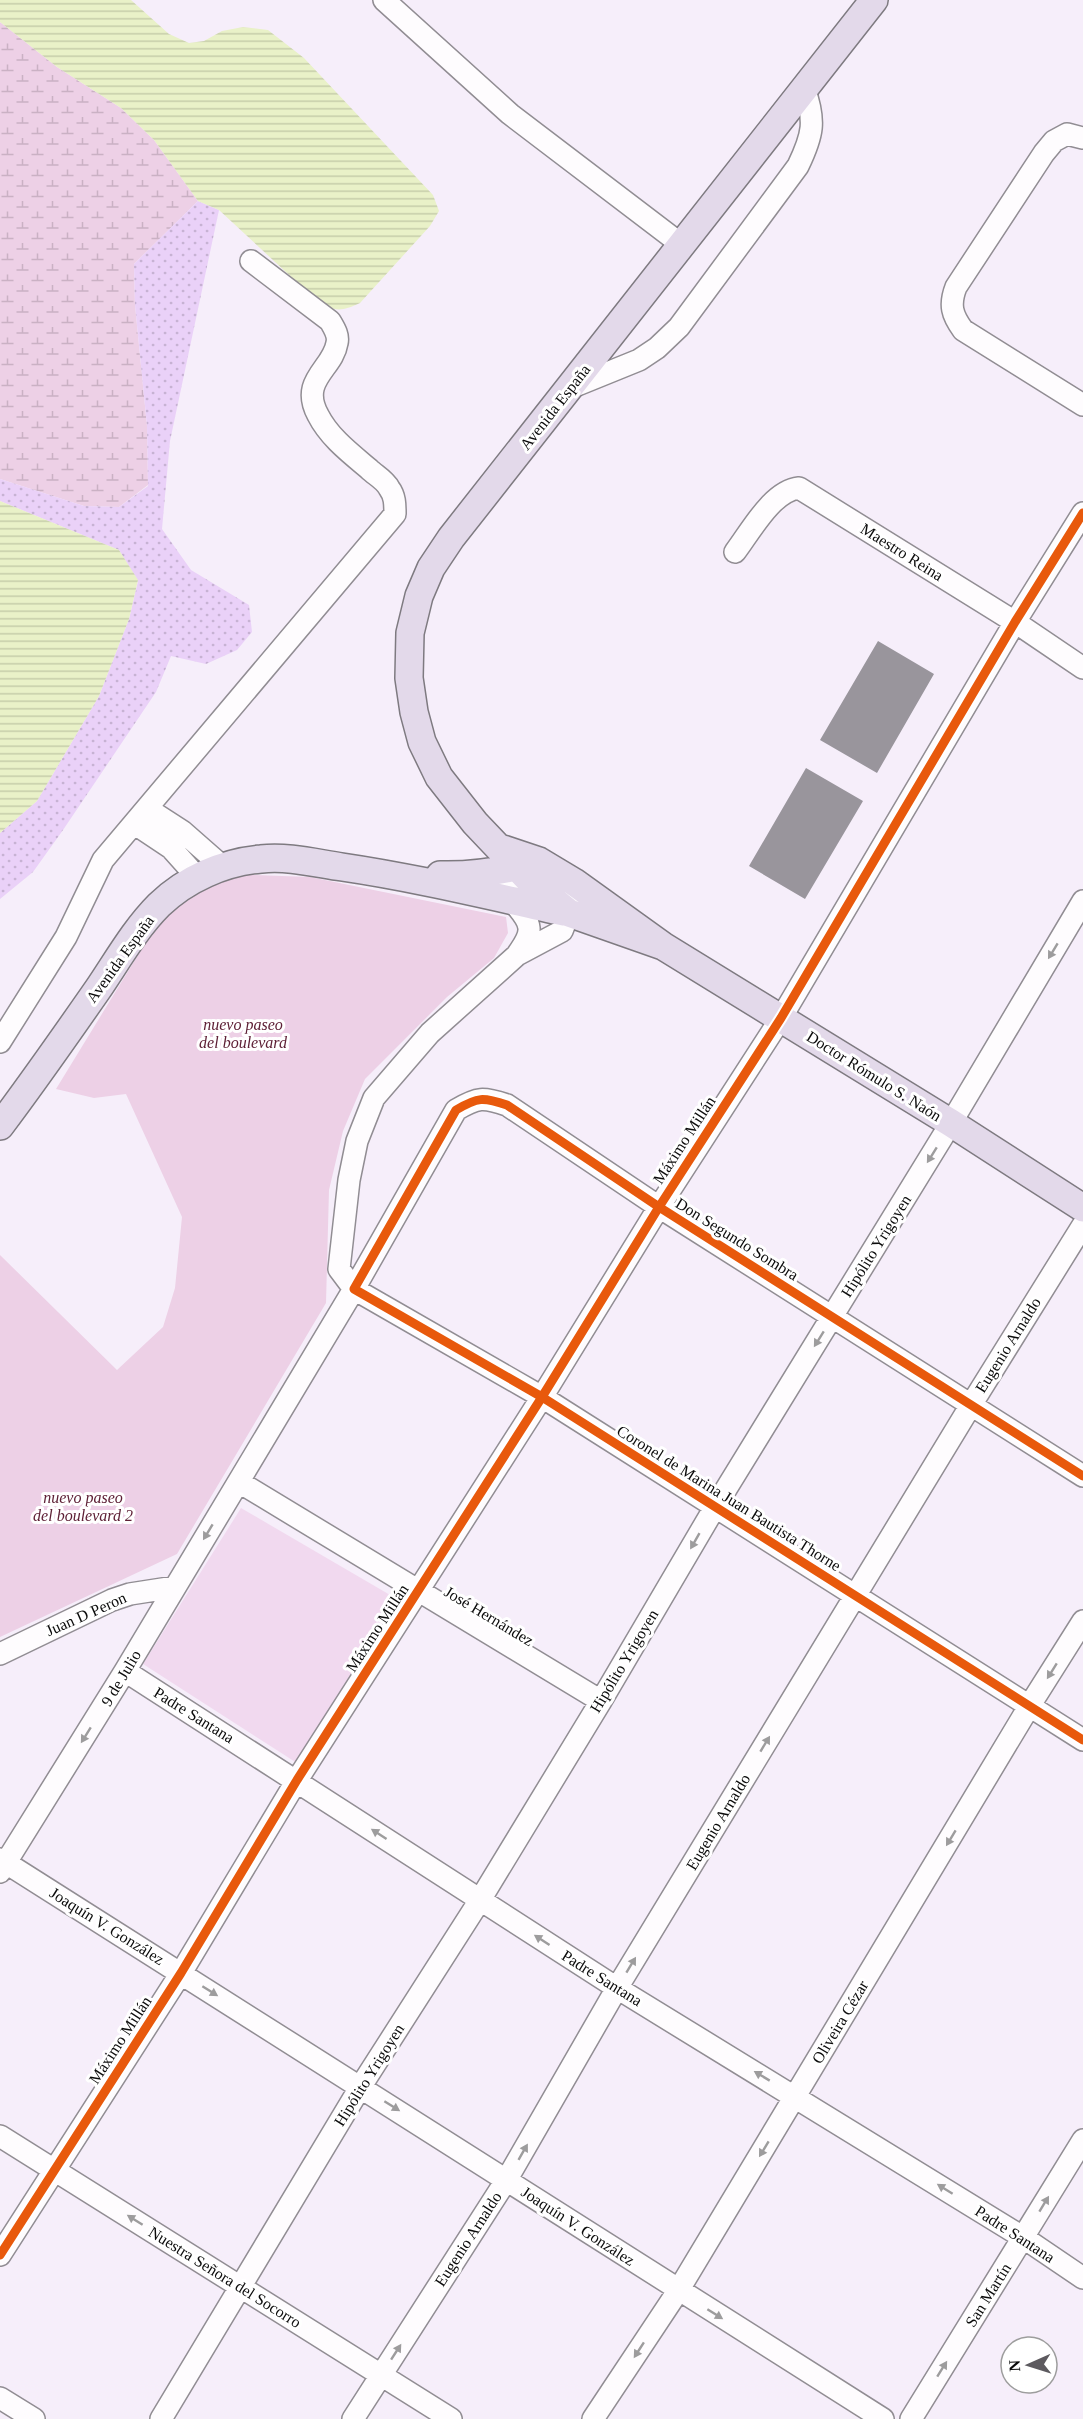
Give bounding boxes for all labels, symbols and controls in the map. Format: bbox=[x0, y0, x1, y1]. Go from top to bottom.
street label: Avenida España bbox=[517, 361, 594, 454]
street label: Maestro Reina bbox=[858, 520, 946, 584]
street label: Avenida España bbox=[83, 912, 158, 1006]
one-way arrow bbox=[1048, 943, 1058, 960]
park label: nuevo paseo del boulevard bbox=[199, 1016, 288, 1051]
street label: Doctor Rómulo S. Naón bbox=[804, 1028, 944, 1124]
street label: Máximo Millán bbox=[649, 1093, 719, 1187]
one-way arrow bbox=[926, 1147, 937, 1163]
street label: Hipólito Yrigoyen bbox=[838, 1192, 915, 1301]
street label: Don Segundo Sombra bbox=[672, 1194, 801, 1285]
street label: Eugenio Arnaldo bbox=[972, 1294, 1045, 1396]
one-way arrow bbox=[813, 1331, 824, 1347]
street label: Coronel de Marina Juan Bautista Thorne bbox=[614, 1422, 844, 1574]
park label: nuevo paseo del boulevard 2 bbox=[33, 1489, 133, 1524]
one-way arrow bbox=[203, 1524, 214, 1540]
one-way arrow bbox=[690, 1533, 700, 1550]
street label: Máximo Millán bbox=[342, 1581, 412, 1675]
street label: José Hernández bbox=[441, 1583, 537, 1649]
street label: Juan D Peron bbox=[43, 1589, 129, 1639]
street label: Hipólito Yrigoyen bbox=[587, 1606, 662, 1716]
street label: 9 de Julio bbox=[98, 1647, 144, 1709]
one-way arrow bbox=[1046, 1663, 1057, 1679]
street label: Padre Santana bbox=[151, 1684, 237, 1746]
one-way arrow bbox=[80, 1727, 91, 1743]
one-way arrow bbox=[759, 1736, 770, 1752]
street label: Eugenio Arnaldo bbox=[683, 1771, 754, 1874]
one-way arrow bbox=[371, 1829, 387, 1840]
one-way arrow bbox=[946, 1829, 956, 1846]
street label: Joaquín V. González bbox=[46, 1884, 167, 1969]
one-way arrow bbox=[534, 1935, 550, 1946]
street label: Padre Santana bbox=[559, 1947, 645, 2009]
one-way arrow bbox=[626, 1957, 637, 1973]
street label: Oliveira Cézar bbox=[809, 1977, 872, 2067]
one-way arrow bbox=[201, 1985, 218, 1996]
street label: Máximo Millán bbox=[85, 1993, 155, 2087]
street label: Hipólito Yrigoyen bbox=[331, 2021, 408, 2130]
one-way arrow bbox=[753, 2071, 770, 2081]
one-way arrow bbox=[384, 2100, 400, 2111]
one-way arrow bbox=[758, 2141, 769, 2157]
one-way arrow bbox=[518, 2143, 528, 2160]
street label: Joaquín V. González bbox=[518, 2183, 638, 2270]
one-way arrow bbox=[937, 2184, 953, 2195]
street label: Eugenio Arnaldo bbox=[431, 2189, 506, 2290]
one-way arrow bbox=[1039, 2196, 1050, 2212]
street label: Padre Santana bbox=[972, 2202, 1058, 2266]
one-way arrow bbox=[126, 2215, 143, 2226]
street label: Nuestra Señora del Socorro bbox=[146, 2223, 304, 2331]
street label: San Martín bbox=[962, 2260, 1014, 2330]
one-way arrow bbox=[707, 2308, 723, 2319]
north arrow bbox=[999, 2335, 1059, 2395]
one-way arrow bbox=[633, 2342, 644, 2358]
one-way arrow bbox=[390, 2343, 401, 2360]
text: N bbox=[1006, 2359, 1023, 2372]
one-way arrow bbox=[936, 2361, 947, 2377]

